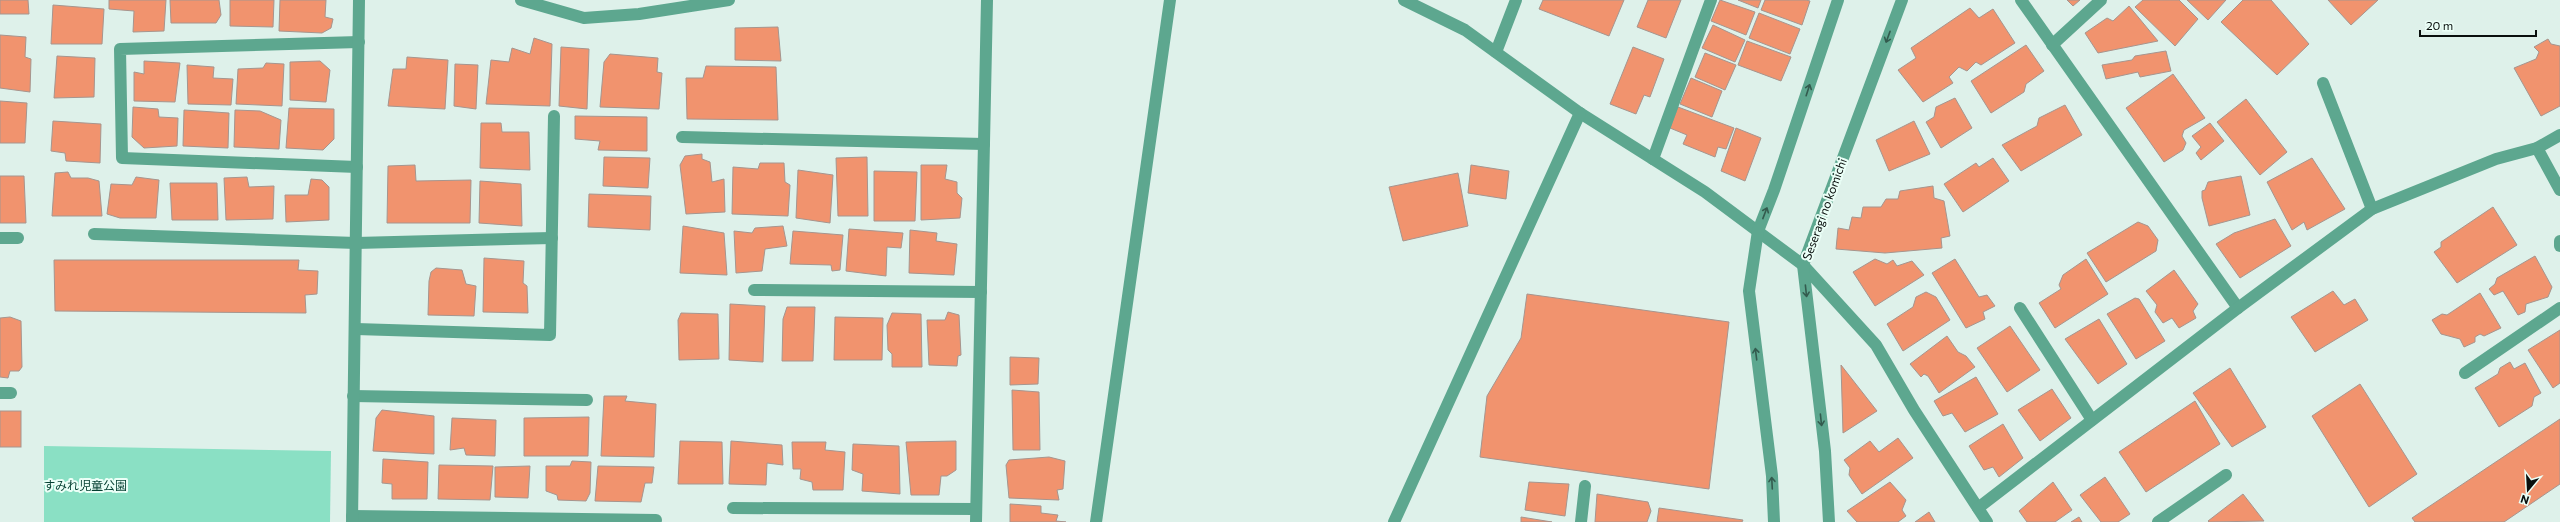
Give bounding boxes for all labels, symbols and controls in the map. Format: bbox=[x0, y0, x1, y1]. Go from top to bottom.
scale bar bbox=[2420, 12, 2536, 38]
text: 20 m bbox=[2426, 18, 2453, 32]
one-way arrow bbox=[1884, 30, 1892, 42]
one-way arrow bbox=[1805, 83, 1812, 96]
street label: Seseragi no komichi bbox=[1799, 156, 1849, 262]
one-way arrow bbox=[1762, 207, 1770, 219]
one-way arrow bbox=[1803, 284, 1810, 297]
one-way arrow bbox=[1753, 348, 1760, 361]
one-way arrow bbox=[1817, 413, 1825, 426]
north arrow bbox=[2508, 470, 2548, 510]
one-way arrow bbox=[1768, 477, 1776, 490]
park label: すみれ児童公園 bbox=[43, 478, 127, 492]
text: N bbox=[2519, 493, 2531, 507]

